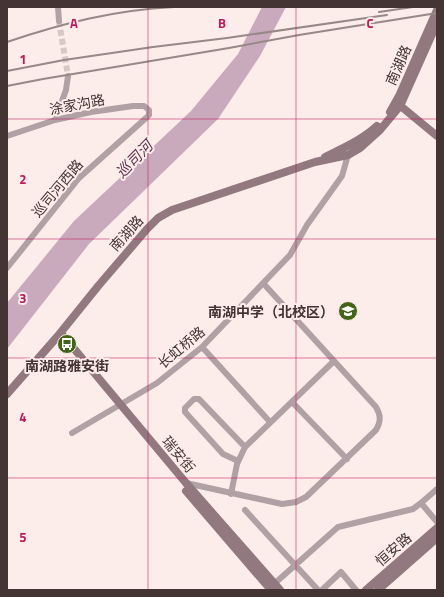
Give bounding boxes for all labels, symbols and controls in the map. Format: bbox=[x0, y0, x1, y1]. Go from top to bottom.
text: A bbox=[70, 13, 78, 33]
text: B bbox=[218, 13, 226, 33]
text: C bbox=[366, 13, 374, 33]
street label: 南湖路 bbox=[380, 42, 416, 88]
text: 1 bbox=[19, 49, 27, 69]
street label: 涂家沟路 bbox=[48, 88, 106, 120]
water label: 巡司河 bbox=[110, 133, 160, 183]
street label: 巡司河西路 bbox=[26, 154, 88, 222]
text: 2 bbox=[19, 169, 27, 189]
street label: 南湖路 bbox=[104, 210, 148, 256]
text: 3 bbox=[19, 288, 27, 308]
school or university icon: 南湖中学（北校区） bbox=[337, 300, 359, 322]
place label: 南湖中学（北校区） bbox=[208, 301, 334, 322]
street label: 长虹桥路 bbox=[153, 321, 209, 373]
bus stop icon: 南湖路雅安街 bbox=[56, 333, 78, 355]
place label: 南湖路雅安街 bbox=[25, 355, 109, 376]
text: 4 bbox=[19, 407, 27, 427]
street label: 瑞安街 bbox=[157, 431, 201, 477]
text: 5 bbox=[19, 527, 27, 547]
street label: 恒安路 bbox=[370, 527, 416, 571]

